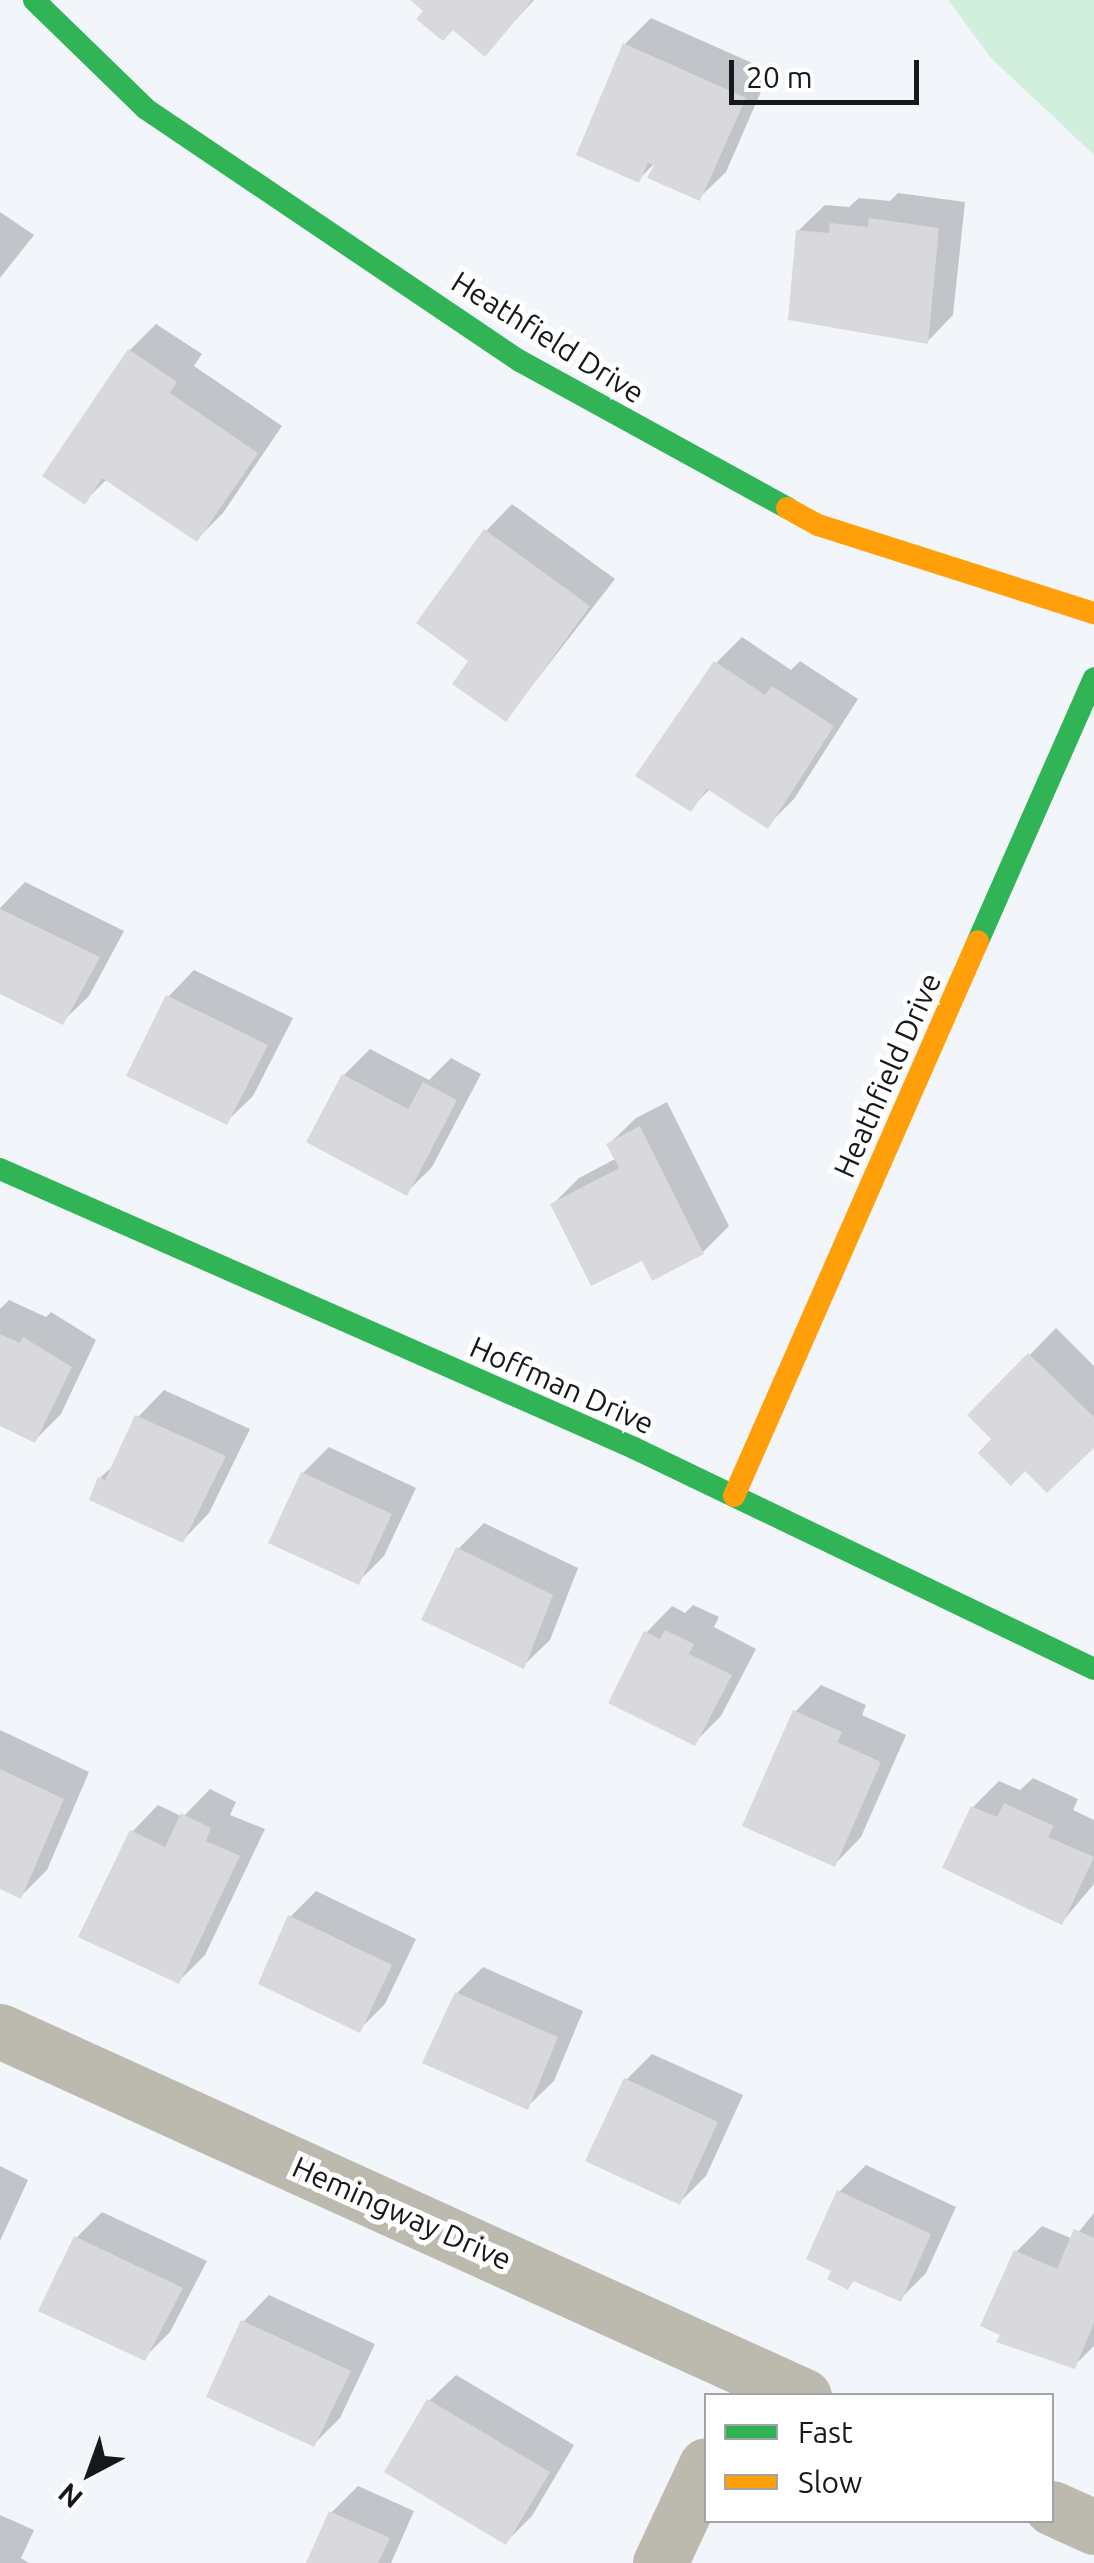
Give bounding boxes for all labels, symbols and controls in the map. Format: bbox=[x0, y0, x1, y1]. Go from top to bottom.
scale bar bbox=[734, 40, 924, 102]
text: 20 m bbox=[746, 60, 813, 94]
street label: Heathfield Drive bbox=[445, 263, 651, 411]
street label: Heathfield Drive bbox=[826, 967, 948, 1183]
street label: Hoffman Drive bbox=[464, 1328, 660, 1442]
street label: Hemingway Drive bbox=[287, 2149, 517, 2277]
legend bbox=[704, 2393, 1054, 2523]
text: Fast bbox=[798, 2415, 853, 2449]
north arrow bbox=[40, 2423, 140, 2523]
text: Slow bbox=[798, 2465, 862, 2499]
text: N bbox=[52, 2477, 88, 2515]

